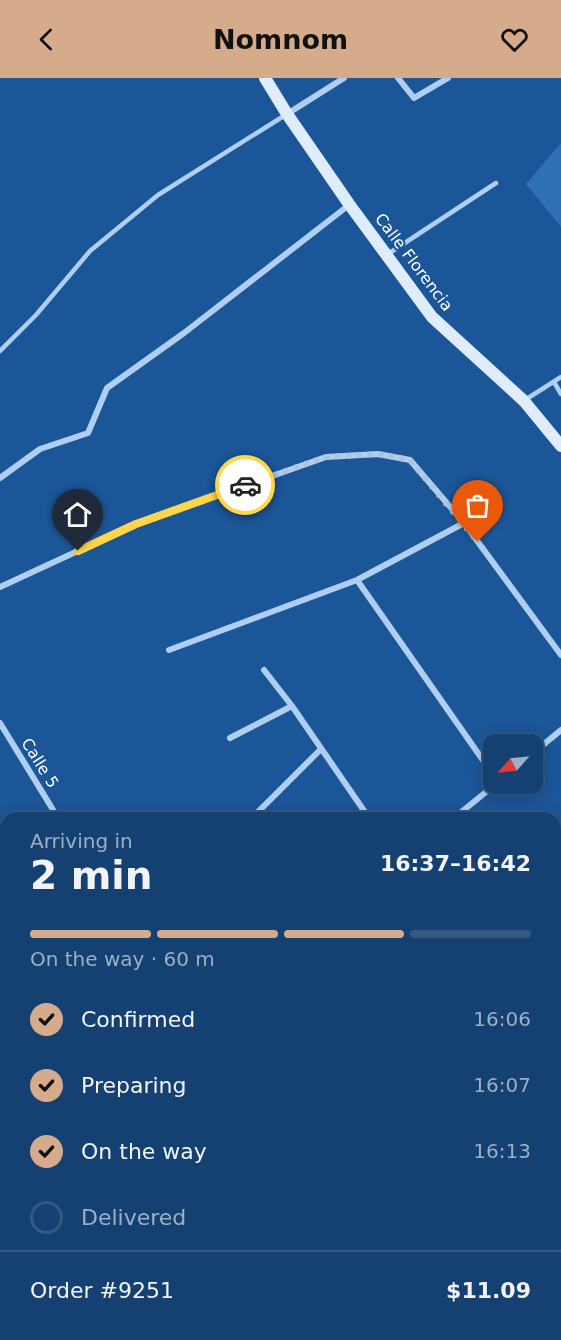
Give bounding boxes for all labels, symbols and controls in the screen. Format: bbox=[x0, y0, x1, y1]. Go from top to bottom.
icon: back bbox=[30, 23, 63, 56]
icon: heart bbox=[498, 23, 531, 56]
text: Nomnom bbox=[213, 24, 348, 55]
street label: Calle Florencia bbox=[371, 209, 457, 315]
courier bbox=[215, 455, 275, 515]
icon: car bbox=[229, 469, 262, 502]
pin bbox=[452, 480, 503, 542]
pin bbox=[52, 489, 103, 551]
icon: bag bbox=[461, 489, 494, 522]
icon: home bbox=[61, 498, 94, 531]
north arrow bbox=[483, 734, 543, 794]
map controls bbox=[483, 734, 543, 794]
street label: Calle 5 bbox=[17, 735, 63, 791]
text: Arriving in bbox=[30, 829, 133, 853]
text: 16:37–16:42 bbox=[380, 851, 531, 876]
text: 2 min bbox=[30, 853, 152, 898]
text: On the way · 60 m bbox=[30, 947, 215, 971]
icon: check bbox=[30, 1003, 63, 1036]
text: Confirmed bbox=[81, 1007, 195, 1032]
text: 16:06 bbox=[473, 1007, 531, 1031]
icon: check bbox=[30, 1069, 63, 1102]
text: Preparing bbox=[81, 1073, 187, 1098]
text: 16:07 bbox=[473, 1073, 531, 1097]
icon: check bbox=[30, 1135, 63, 1168]
text: On the way bbox=[81, 1139, 207, 1164]
text: 16:13 bbox=[473, 1139, 531, 1163]
text: Delivered bbox=[81, 1205, 186, 1230]
text: Order #9251 bbox=[30, 1278, 174, 1303]
text: $11.09 bbox=[446, 1278, 531, 1303]

